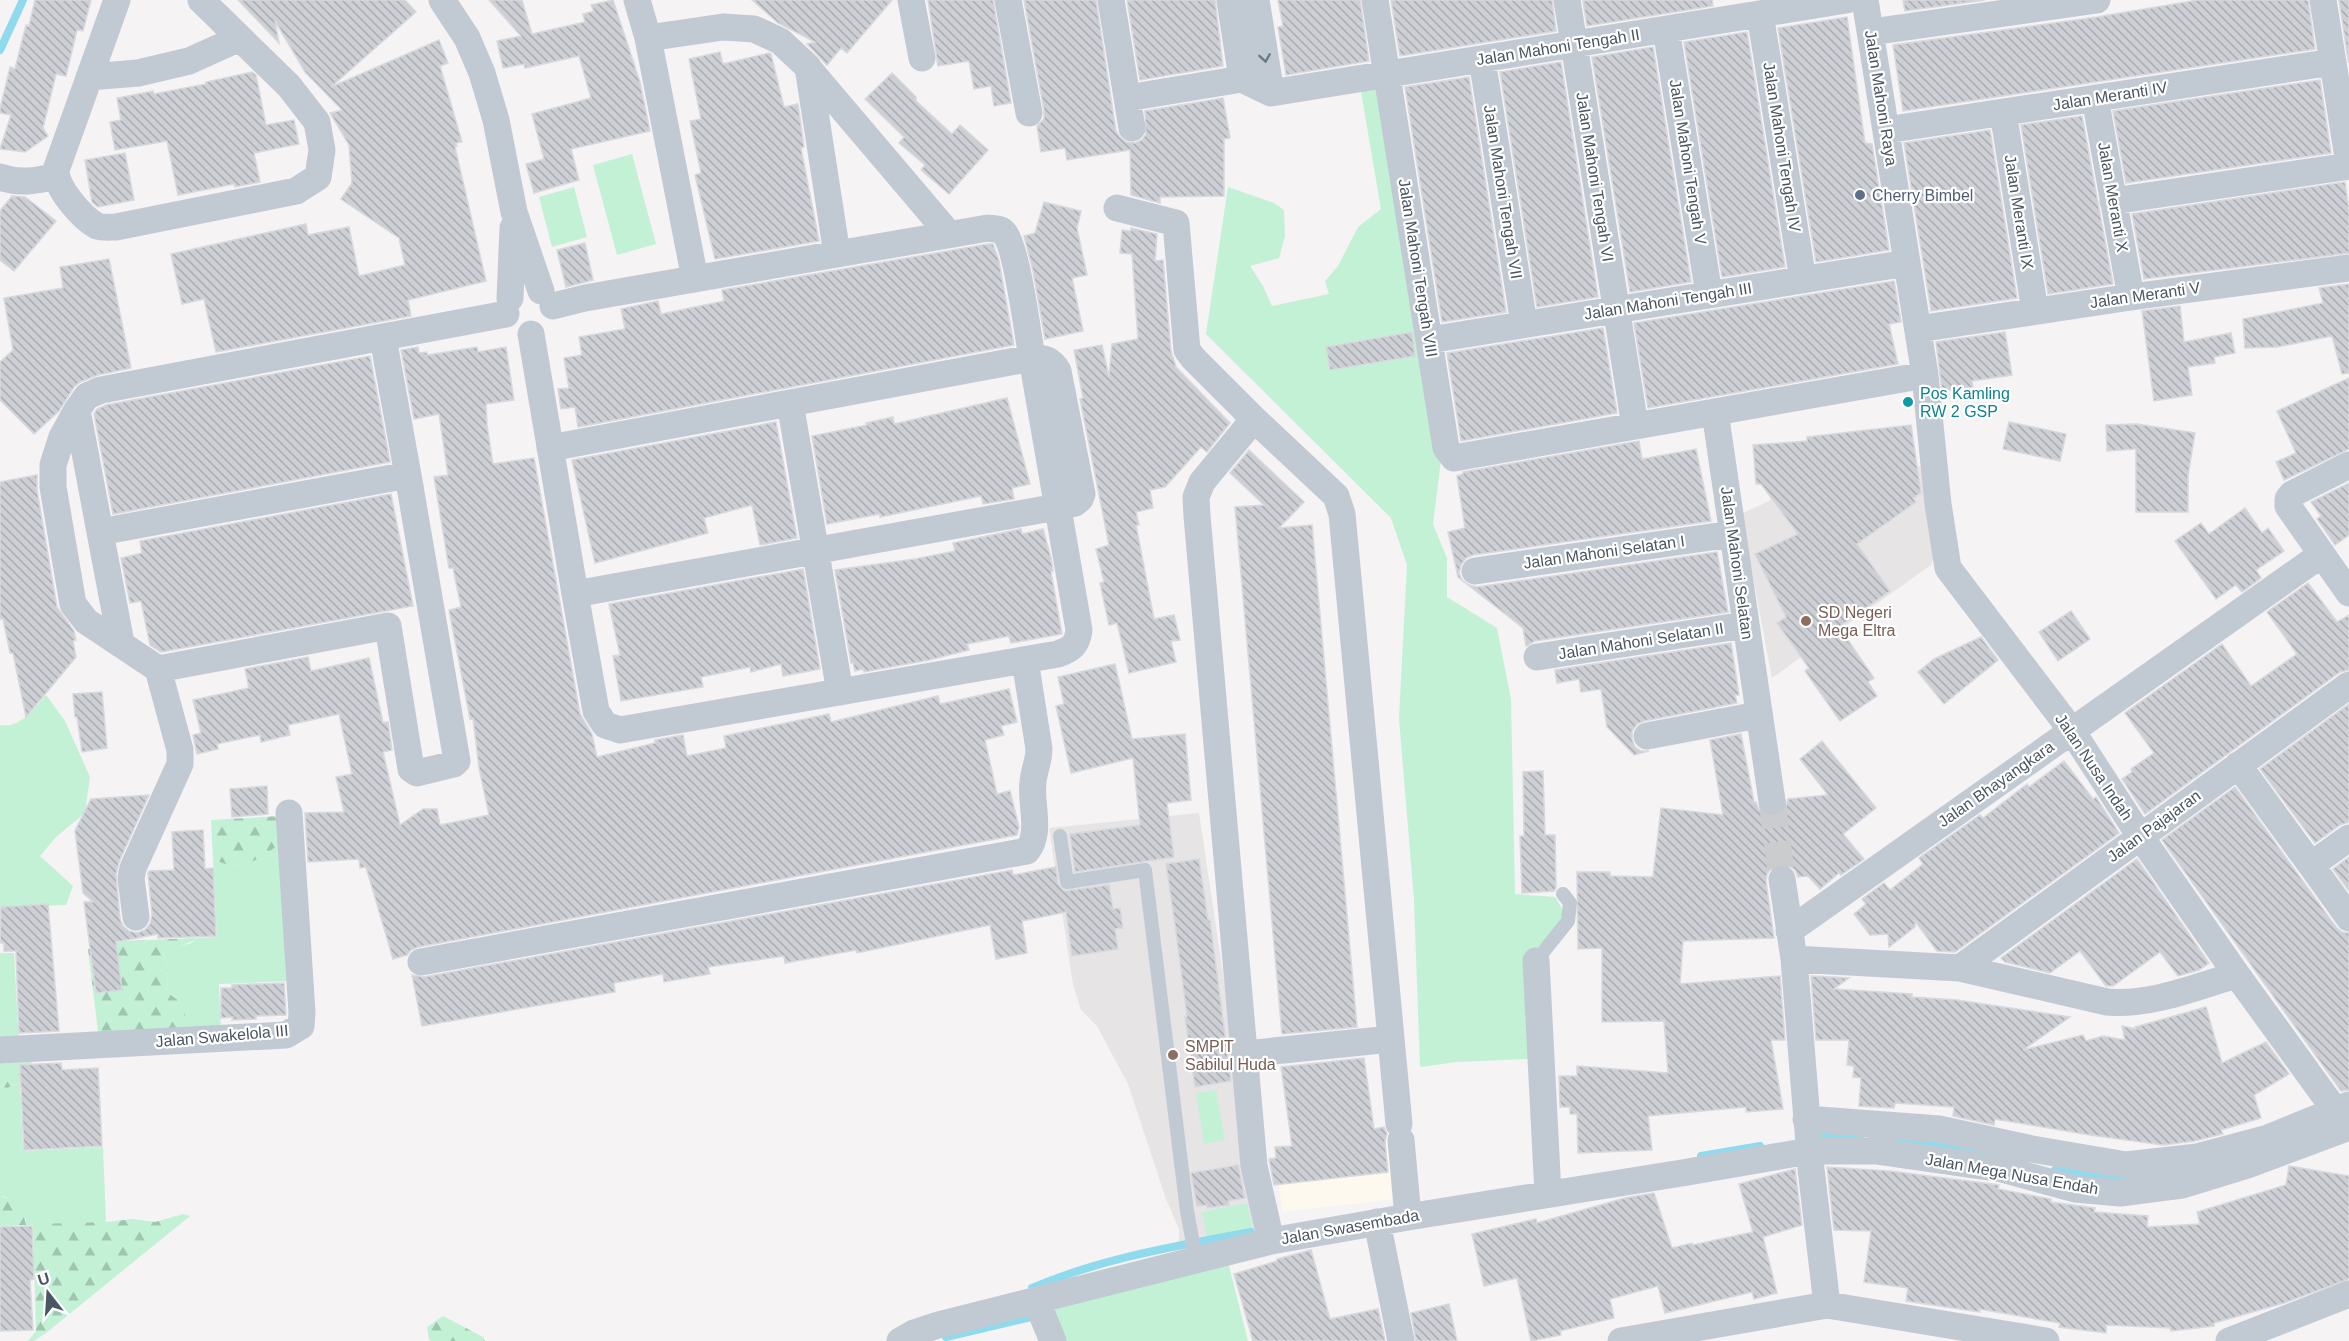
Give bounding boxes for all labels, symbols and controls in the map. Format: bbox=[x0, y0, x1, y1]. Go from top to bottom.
street label: Jalan Mahoni Tengah II bbox=[1475, 26, 1641, 68]
street label: Jalan Mahoni Raya bbox=[1862, 29, 1900, 167]
one-way arrow bbox=[1259, 53, 1271, 62]
street label: Jalan Mahoni Tengah IV bbox=[1760, 61, 1804, 233]
street label: Jalan Mahoni Tengah V bbox=[1667, 78, 1710, 246]
street label: Jalan Meranti IV bbox=[2052, 79, 2169, 113]
street label: Jalan Mahoni Tengah VI bbox=[1573, 91, 1617, 263]
street label: Jalan Mahoni Tengah VII bbox=[1481, 104, 1525, 280]
street label: Jalan Meranti X bbox=[2095, 141, 2131, 254]
street label: Jalan Meranti IX bbox=[2002, 154, 2036, 271]
street label: Jalan Mahoni Tengah VIII bbox=[1396, 178, 1440, 358]
place label: Cherry Bimbel bbox=[1872, 187, 1973, 204]
marker: Cherry Bimbel bbox=[1853, 188, 1867, 202]
street label: Jalan Mahoni Tengah III bbox=[1583, 279, 1753, 323]
street label: Jalan Meranti V bbox=[2089, 279, 2202, 311]
place label: Pos Kamling RW 2 GSP bbox=[1920, 385, 2010, 420]
marker: Pos Kamling RW 2 GSP bbox=[1901, 395, 1915, 409]
street label: Jalan Mahoni Selatan bbox=[1718, 486, 1756, 640]
street label: Jalan Mahoni Selatan I bbox=[1522, 532, 1686, 572]
place label: SD Negeri Mega Eltra bbox=[1818, 604, 1895, 639]
marker: SD Negeri Mega Eltra bbox=[1799, 614, 1813, 628]
street label: Jalan Mahoni Selatan II bbox=[1557, 620, 1725, 662]
street label: Jalan Nusa Indah bbox=[2052, 711, 2136, 823]
street label: Jalan Bhayangkara bbox=[1935, 738, 2057, 830]
street label: Jalan Pajajaran bbox=[2104, 787, 2204, 865]
street label: Jalan Swakelola III bbox=[155, 1022, 289, 1050]
place label: SMPIT Sabilul Huda bbox=[1185, 1038, 1276, 1073]
marker: SMPIT Sabilul Huda bbox=[1166, 1048, 1180, 1062]
street label: Jalan Mega Nusa Endah bbox=[1924, 1150, 2100, 1198]
street label: Jalan Swasembada bbox=[1280, 1206, 1420, 1247]
north arrow bbox=[18, 1263, 78, 1323]
text: U bbox=[36, 1269, 52, 1289]

